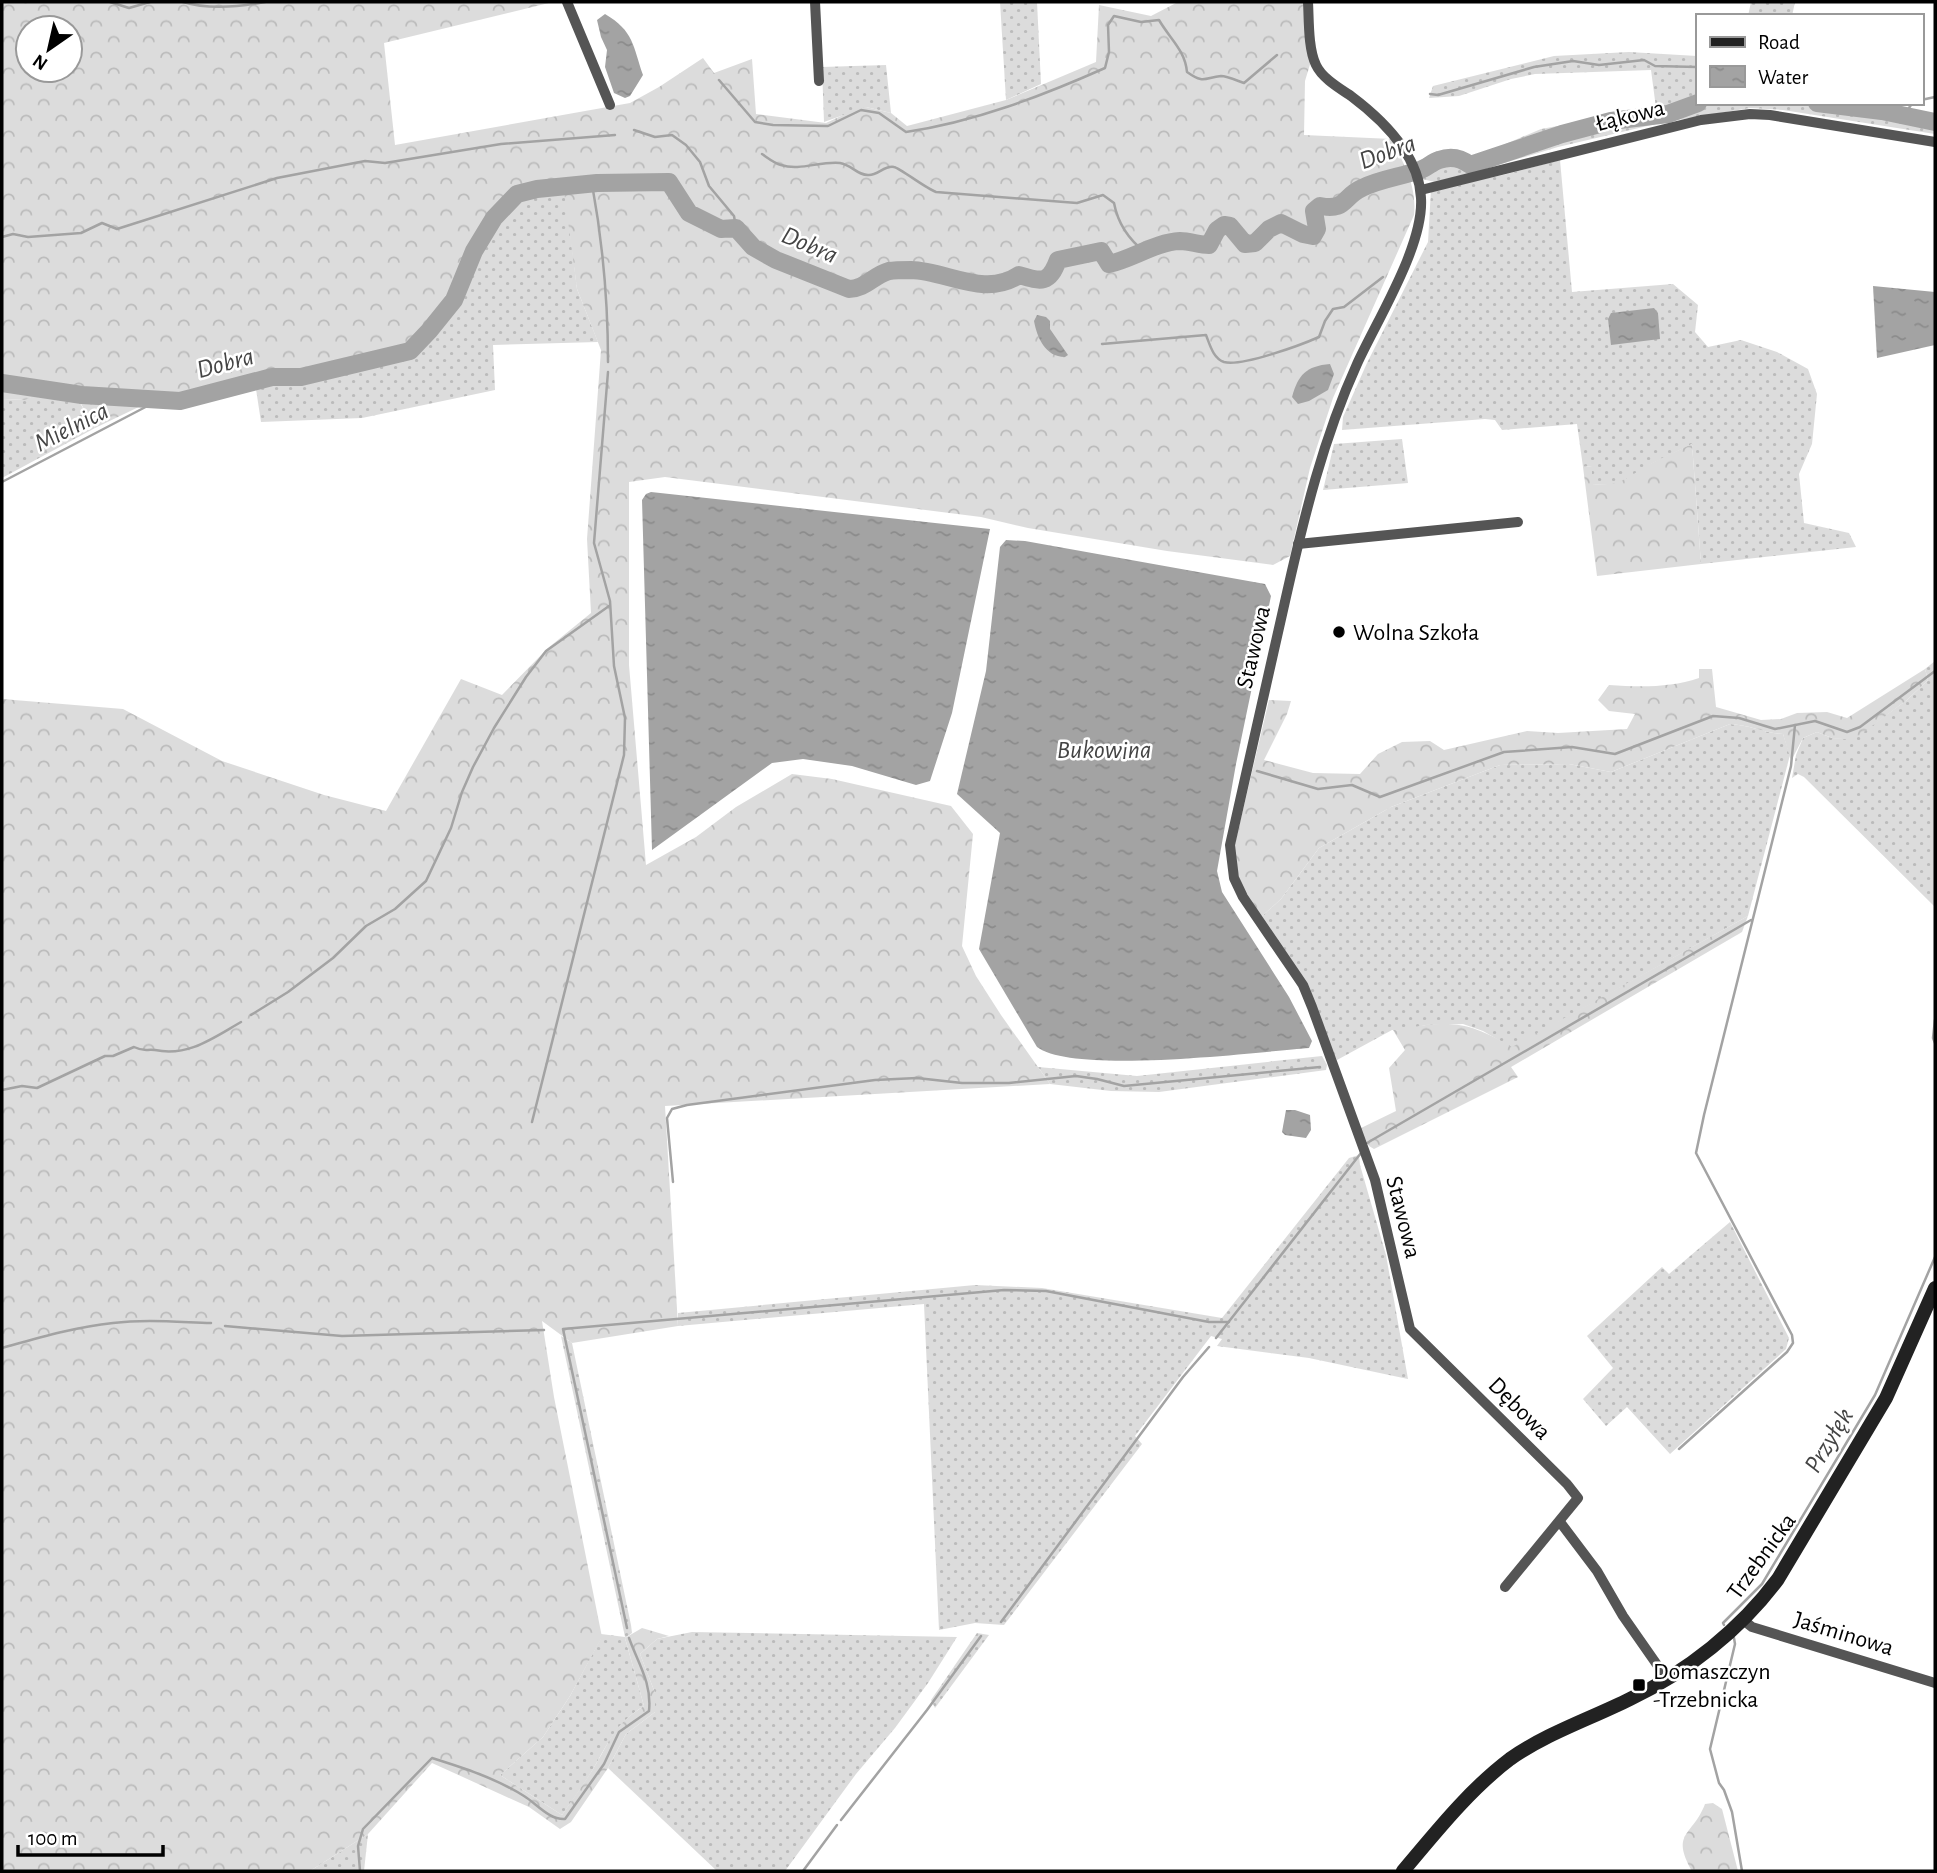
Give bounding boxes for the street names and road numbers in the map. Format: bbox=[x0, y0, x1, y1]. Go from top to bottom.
street label: Łąkowa bbox=[1593, 96, 1667, 136]
street label: Stawowa bbox=[1233, 604, 1275, 691]
street label: Stawowa bbox=[1381, 1174, 1425, 1261]
street label: Dębowa bbox=[1484, 1373, 1555, 1444]
street label: Trzebnicka bbox=[1723, 1509, 1801, 1604]
street label: Jaśminowa bbox=[1791, 1607, 1896, 1660]

